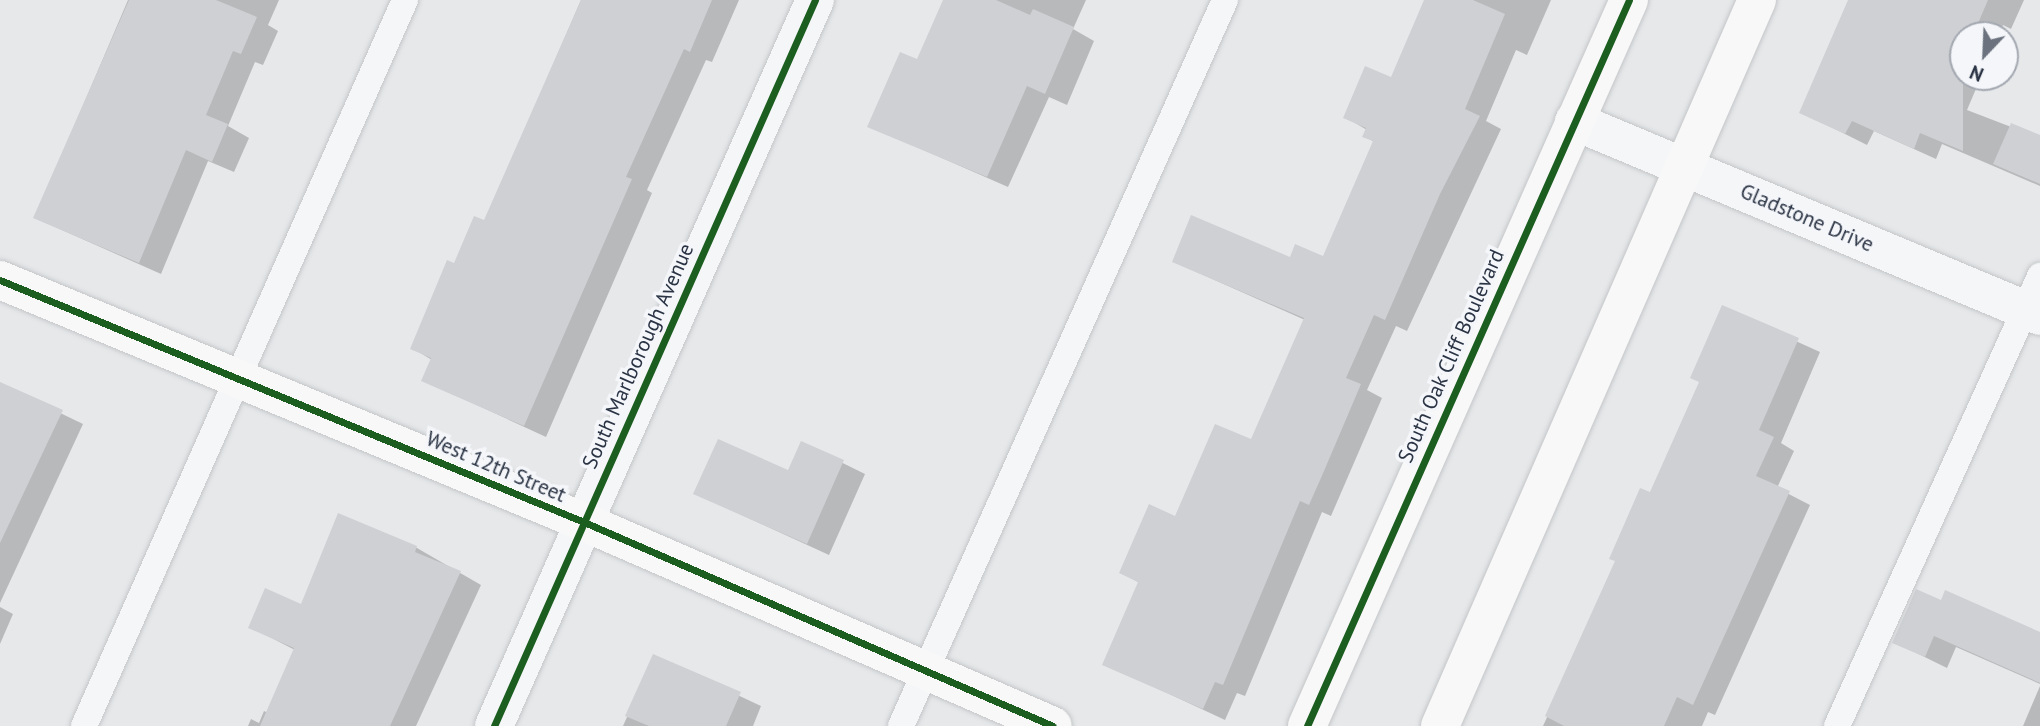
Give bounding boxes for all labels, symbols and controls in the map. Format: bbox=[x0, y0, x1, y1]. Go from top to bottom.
north arrow bbox=[1949, 21, 2019, 91]
text: N bbox=[1966, 60, 1987, 87]
street label: Gladstone Drive bbox=[1736, 179, 1878, 257]
street label: South Marlborough Avenue bbox=[577, 239, 699, 473]
street label: South Oak Cliff Boulevard bbox=[1392, 245, 1510, 467]
street label: West 12th Street bbox=[422, 426, 570, 508]

